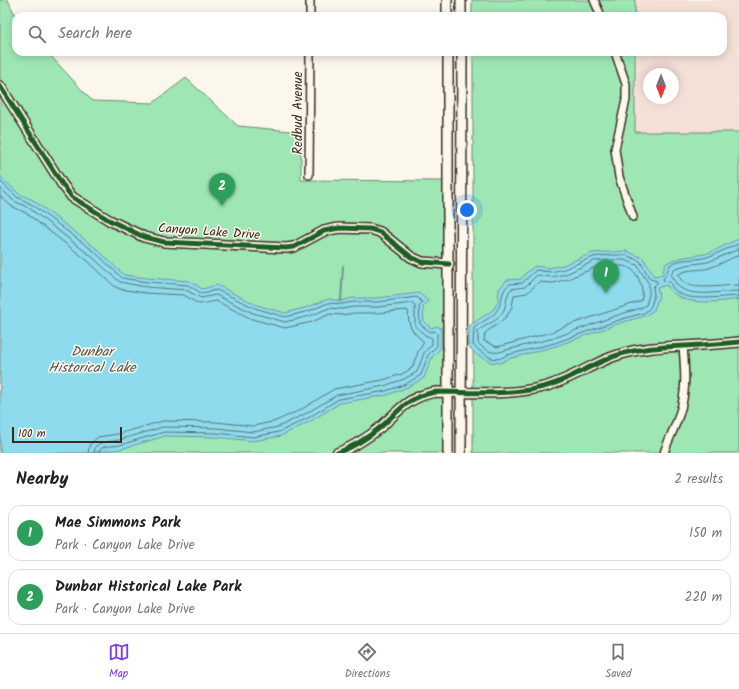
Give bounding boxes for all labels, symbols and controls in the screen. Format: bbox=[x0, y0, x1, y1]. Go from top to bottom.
search box bbox=[12, 12, 727, 56]
text: Search here bbox=[58, 22, 132, 46]
icon: search bbox=[26, 23, 48, 45]
north arrow bbox=[643, 68, 679, 104]
street label: Redbud Avenue bbox=[288, 71, 309, 154]
pin: 2 bbox=[209, 173, 235, 206]
your location bbox=[457, 200, 477, 220]
street label: Canyon Lake Drive bbox=[157, 218, 261, 246]
pin: 1 bbox=[593, 260, 619, 293]
water label: Dunbar Historical Lake bbox=[48, 341, 137, 379]
scale bar bbox=[12, 425, 122, 444]
text: 100 m bbox=[18, 425, 46, 443]
text: Nearby bbox=[16, 466, 68, 493]
text: 2 results bbox=[675, 469, 723, 490]
text: Mae Simmons Park bbox=[55, 511, 180, 535]
text: 1 bbox=[28, 523, 32, 544]
text: 150 m bbox=[689, 523, 722, 544]
text: Park · Canyon Lake Drive bbox=[55, 535, 194, 556]
text: Dunbar Historical Lake Park bbox=[55, 575, 241, 599]
text: 2 bbox=[26, 587, 34, 608]
text: 220 m bbox=[685, 587, 722, 608]
text: Park · Canyon Lake Drive bbox=[55, 599, 194, 620]
tab: Map bbox=[108, 641, 130, 683]
tab: Directions bbox=[345, 641, 390, 683]
tab: Saved bbox=[605, 641, 631, 683]

